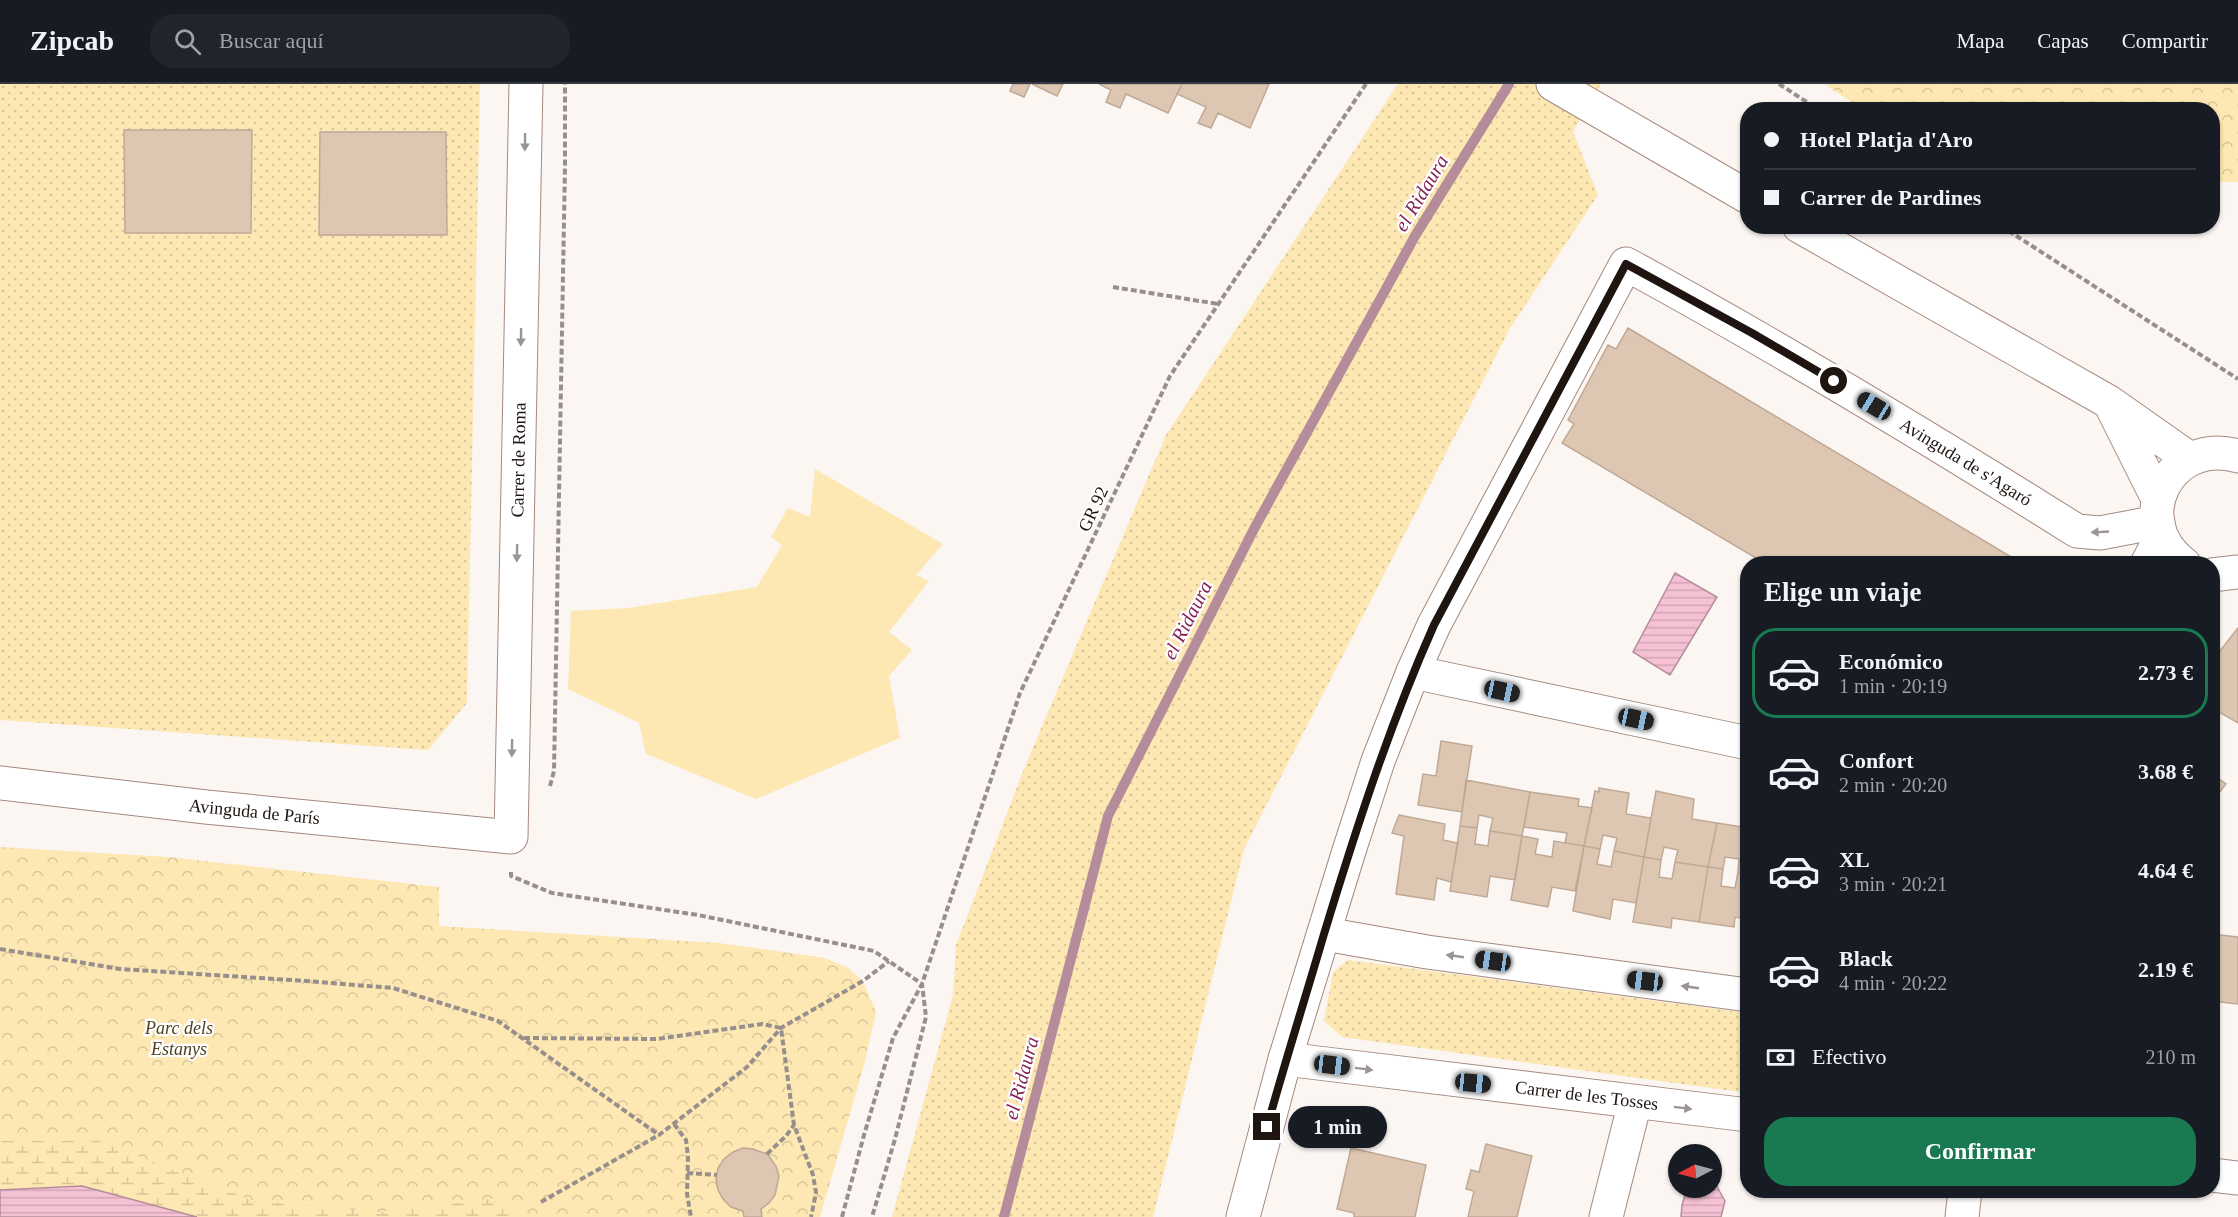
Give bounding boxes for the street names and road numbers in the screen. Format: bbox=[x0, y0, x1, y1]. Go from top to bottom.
street label: Carrer de Roma bbox=[507, 402, 530, 518]
street label: Avinguda de s'Agaró bbox=[1896, 414, 2035, 510]
street label: GR 92 bbox=[1074, 483, 1112, 535]
street label: Avinguda de París bbox=[188, 795, 321, 828]
street label: Carrer de les Tosses bbox=[1514, 1077, 1659, 1114]

